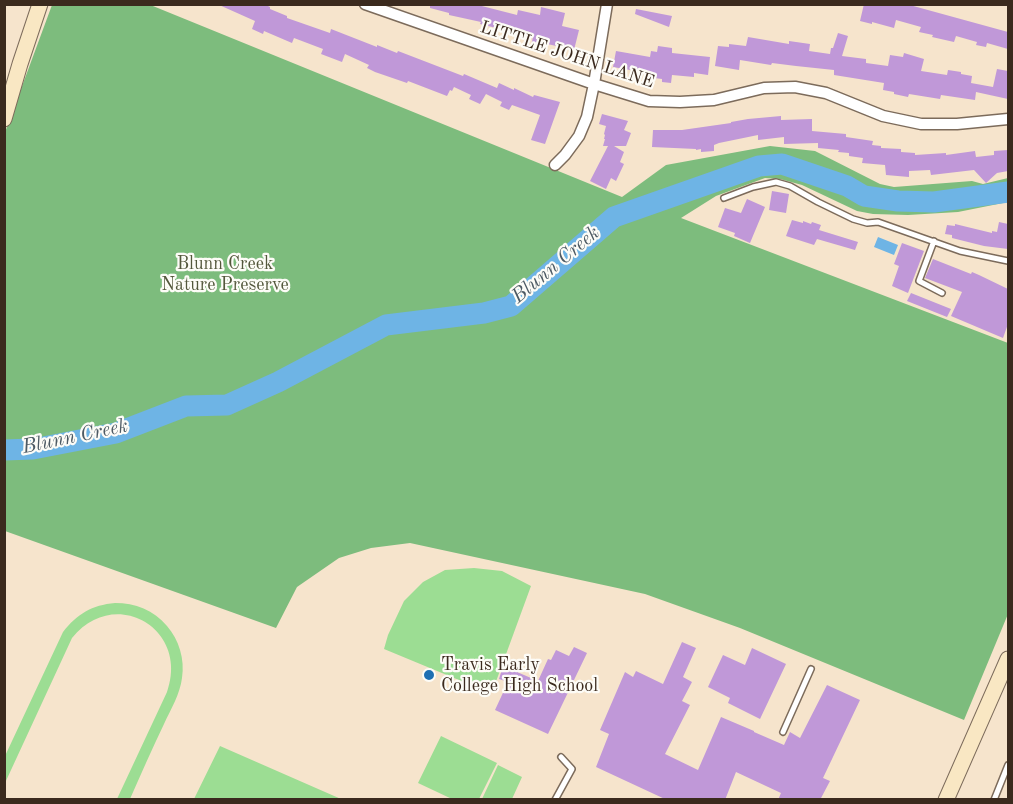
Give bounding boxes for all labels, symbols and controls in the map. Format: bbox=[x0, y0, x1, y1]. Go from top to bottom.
street label: LITTLE JOHN LANE bbox=[477, 17, 657, 93]
water label: Blunn Creek bbox=[507, 221, 605, 309]
park label: Blunn Creek Nature Preserve bbox=[161, 253, 289, 296]
water label: Blunn Creek bbox=[20, 414, 130, 460]
place label: Travis Early College High School bbox=[441, 654, 598, 696]
marker: Travis Early College High School bbox=[422, 668, 436, 682]

